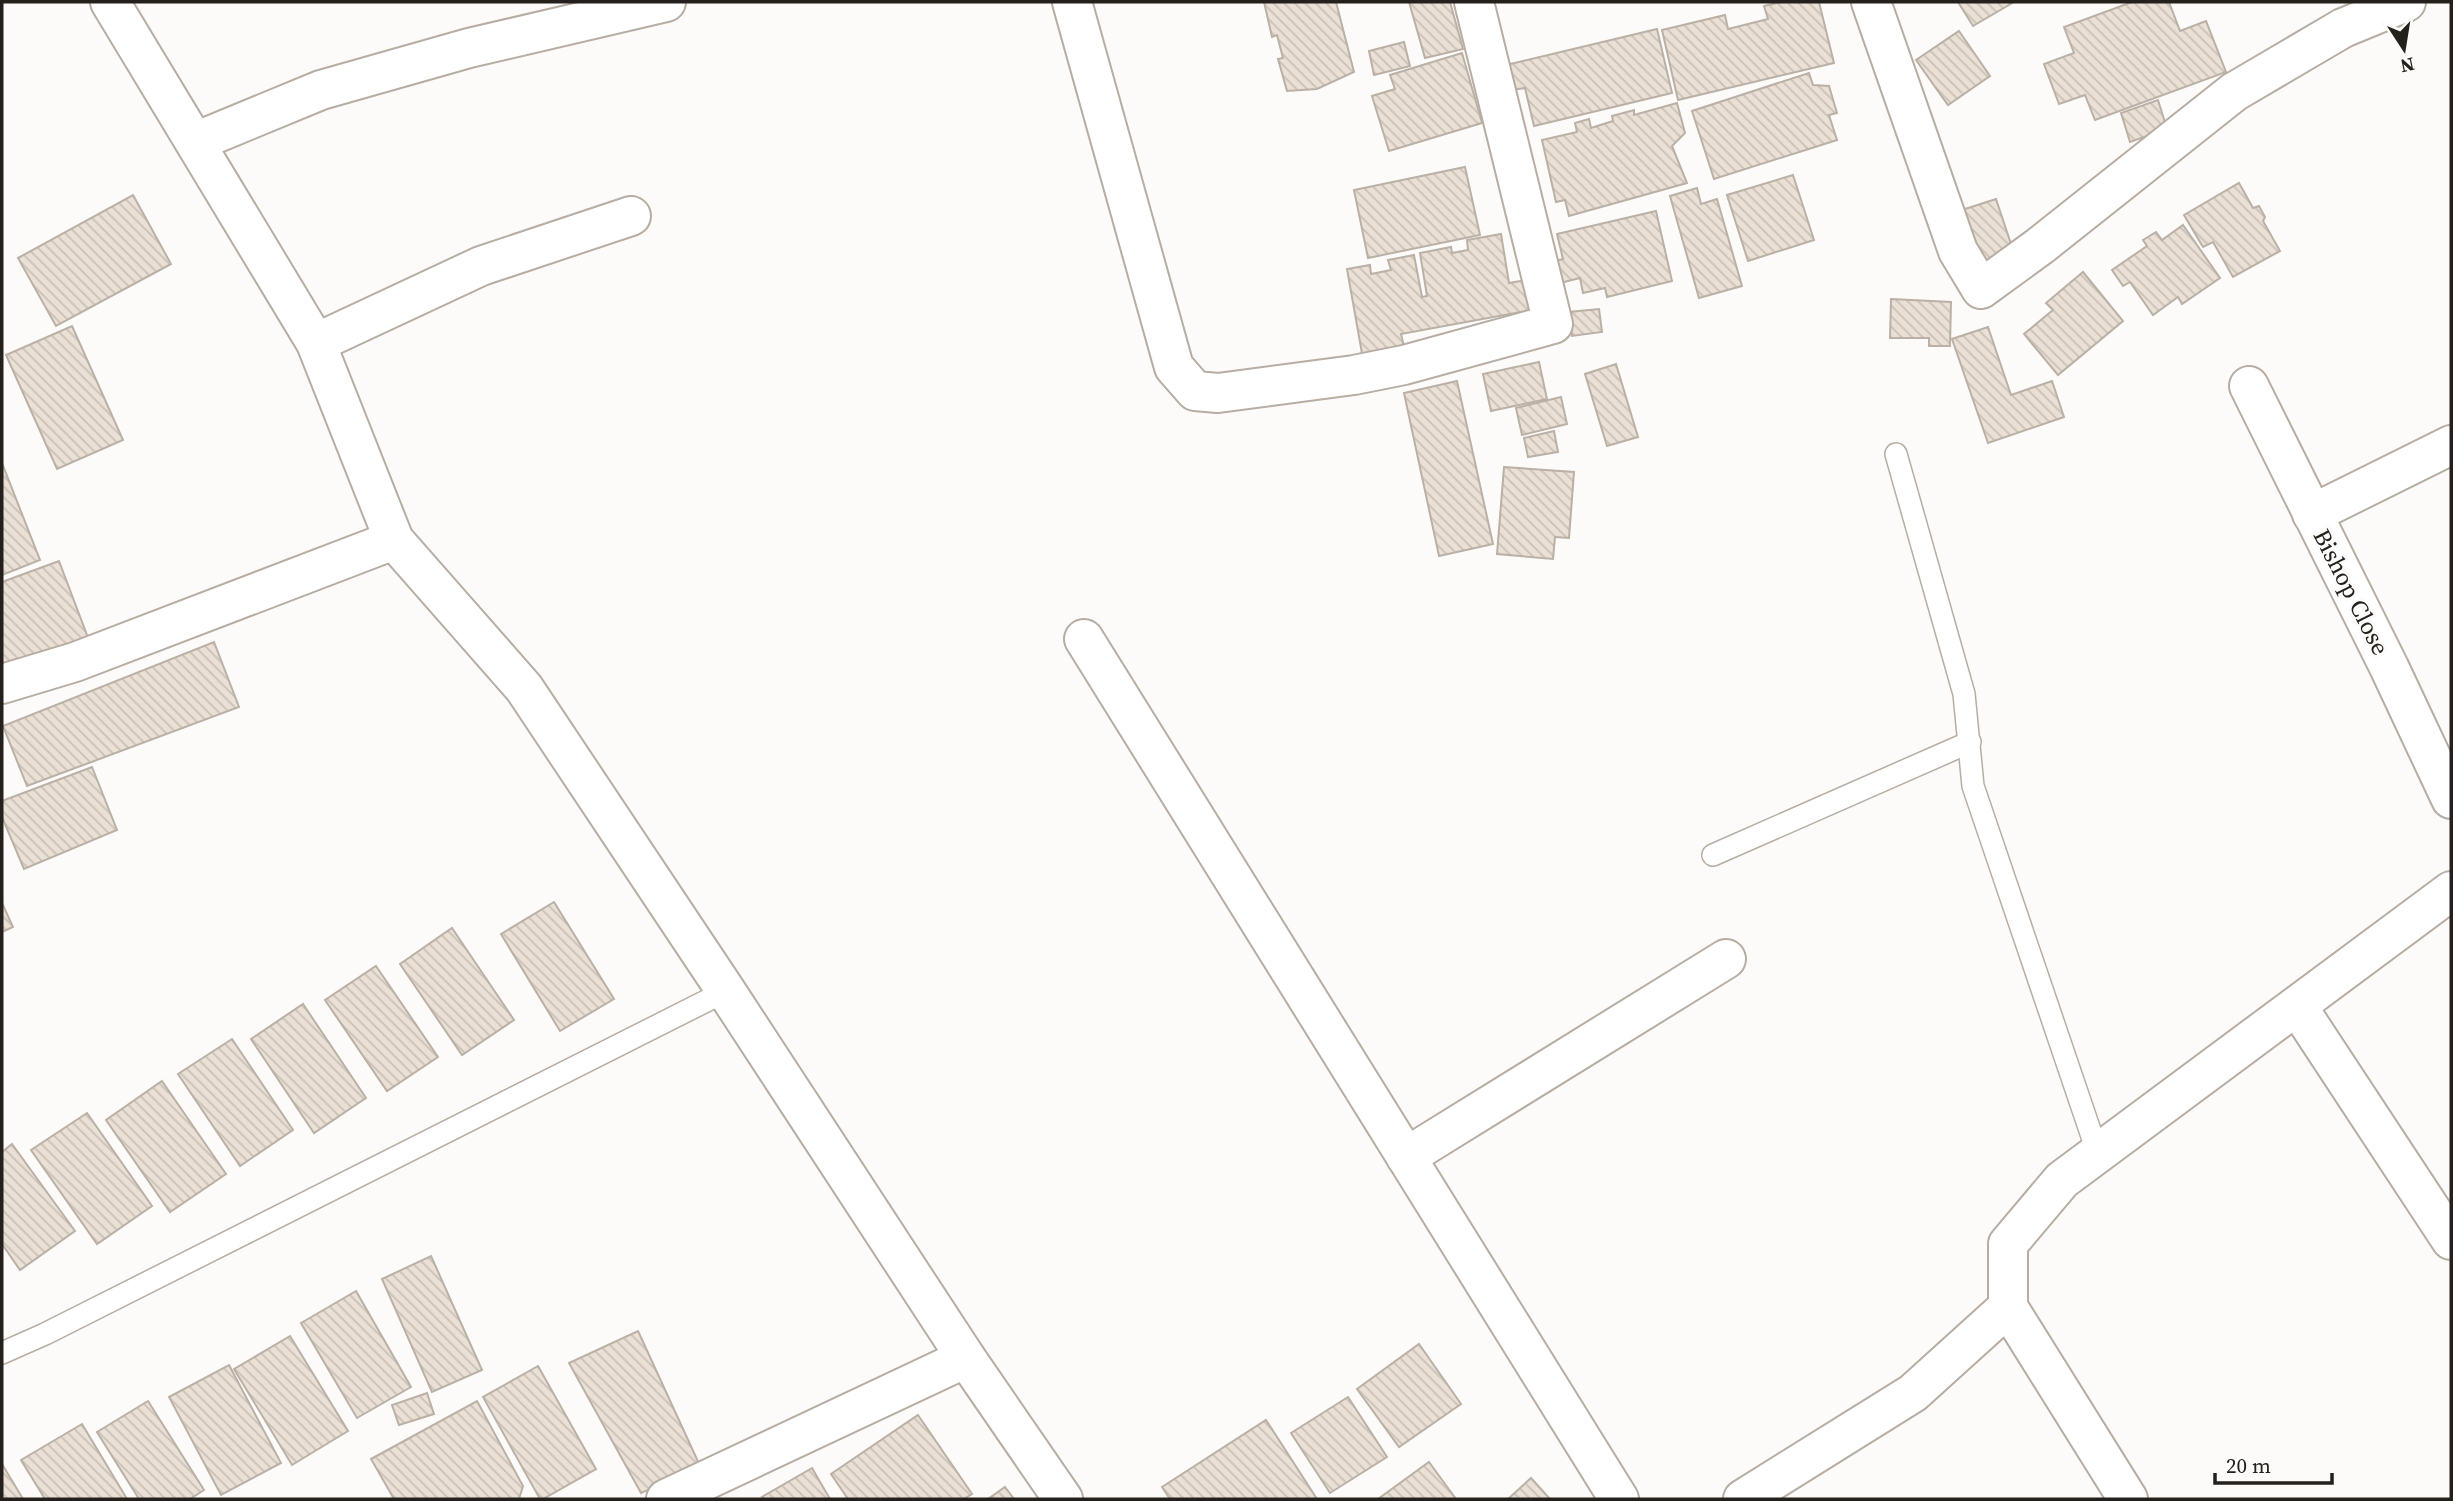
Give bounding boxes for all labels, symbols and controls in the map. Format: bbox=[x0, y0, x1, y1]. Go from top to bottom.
north arrow bbox=[2369, 14, 2439, 84]
text: N bbox=[2398, 51, 2417, 80]
street label: Bishop Close bbox=[2306, 523, 2397, 661]
scale bar bbox=[2215, 1442, 2332, 1486]
text: 20 m bbox=[2226, 1451, 2271, 1480]

